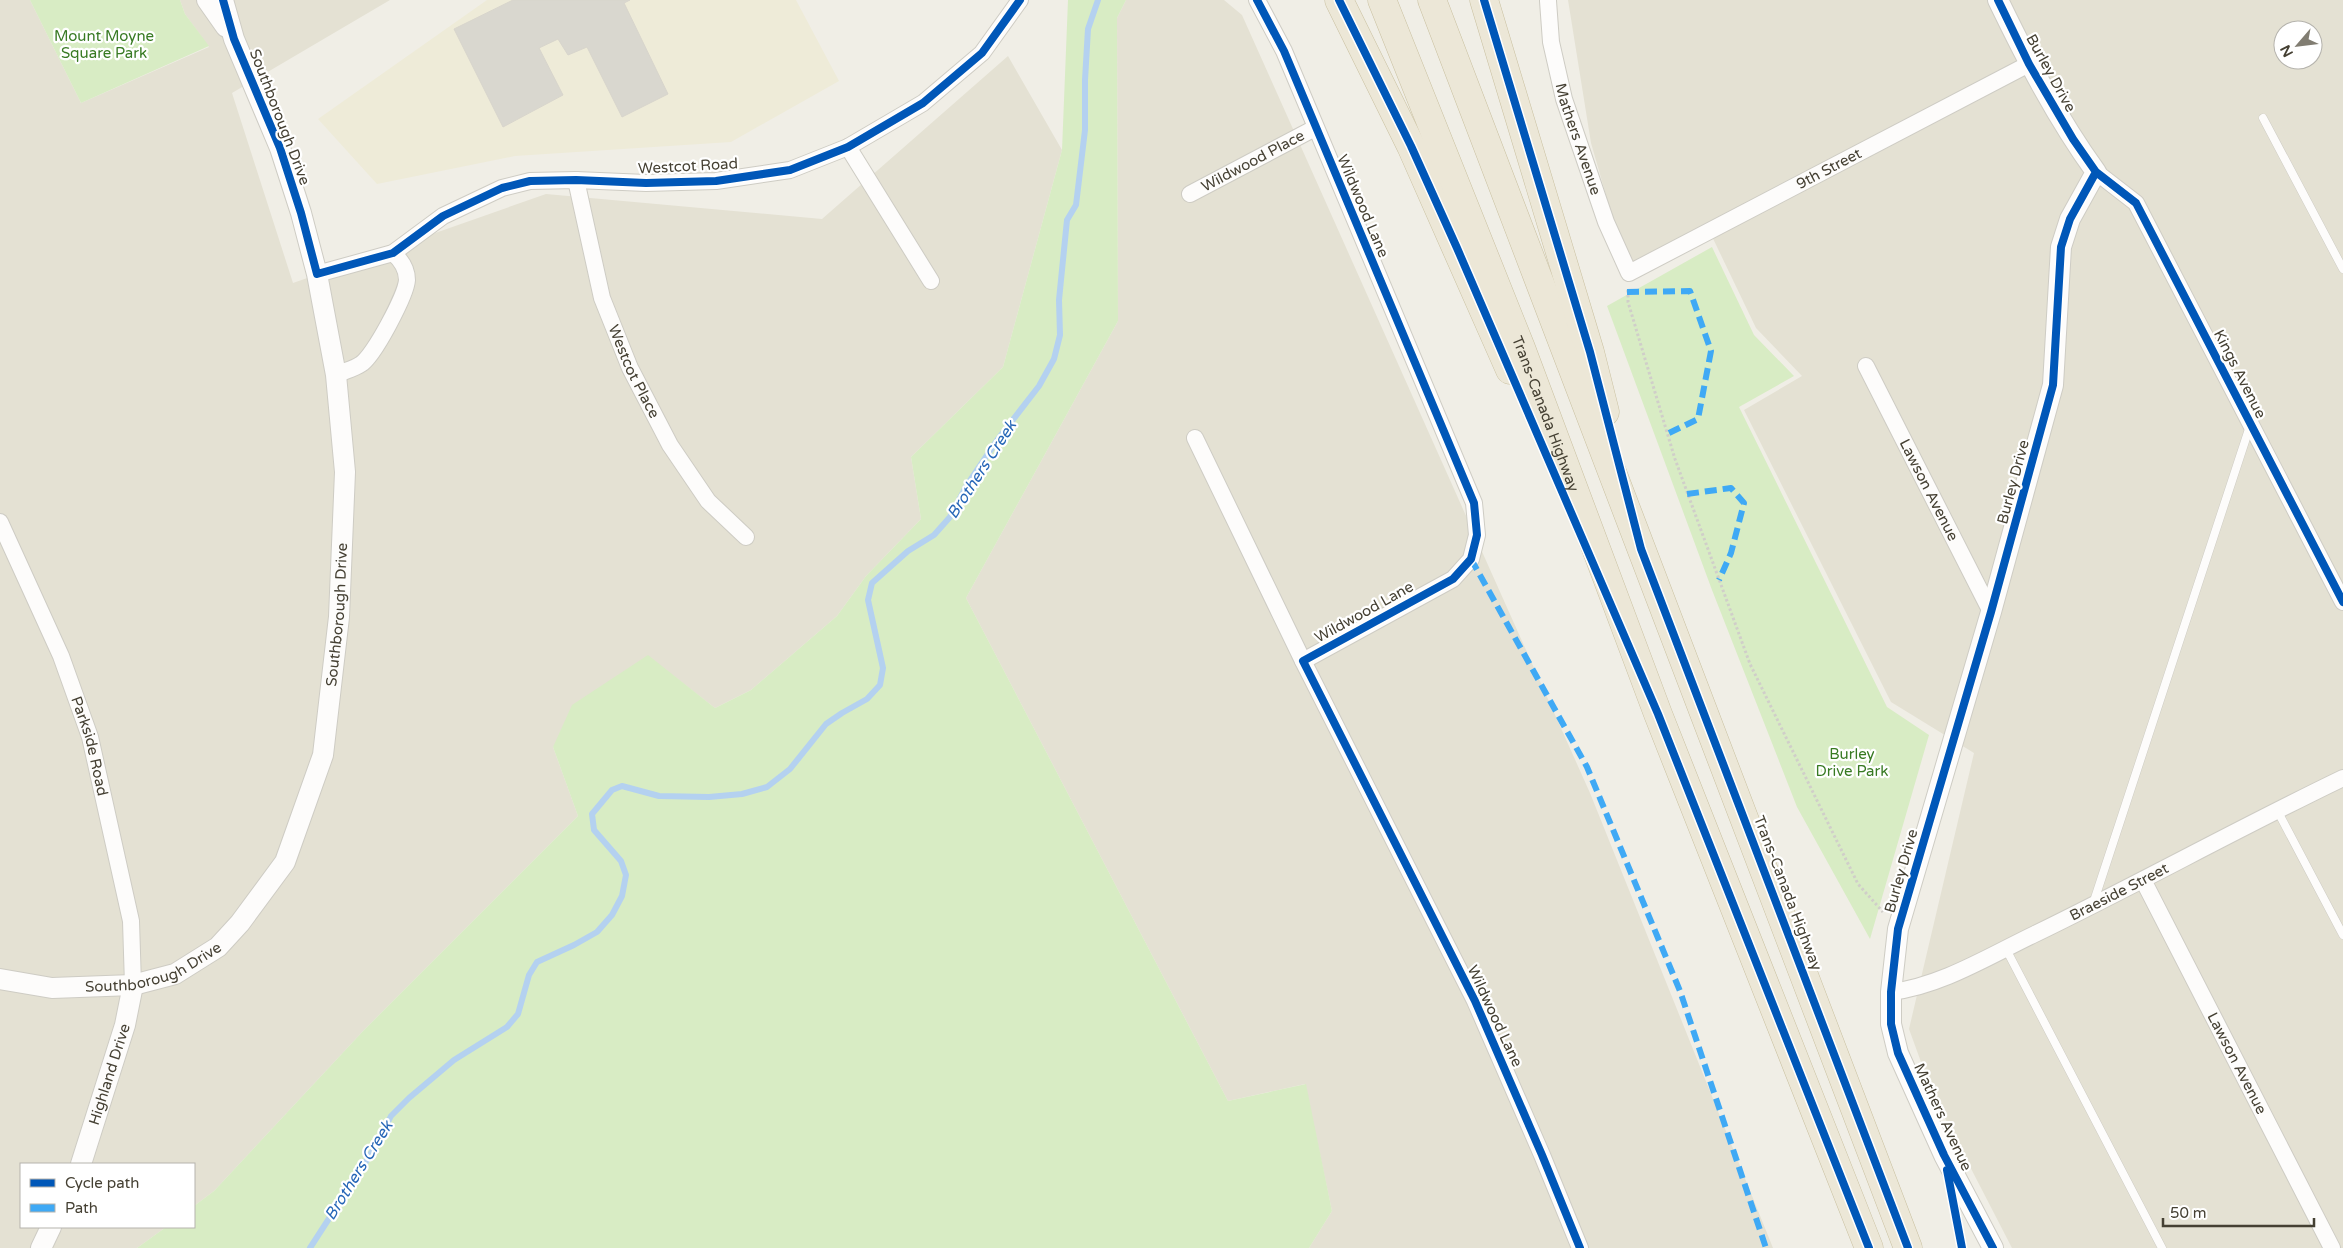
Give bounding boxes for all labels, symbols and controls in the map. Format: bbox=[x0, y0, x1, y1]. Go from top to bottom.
north arrow bbox=[2273, 20, 2323, 70]
park label: Mount Moyne Square Park bbox=[54, 27, 154, 62]
street label: Burley Drive bbox=[2022, 31, 2080, 115]
text: N bbox=[2277, 42, 2297, 60]
street label: Southborough Drive bbox=[246, 46, 314, 188]
street label: Mathers Avenue bbox=[1552, 81, 1605, 197]
street label: Wildwood Place bbox=[1198, 126, 1307, 195]
street label: 9th Street bbox=[1793, 144, 1865, 193]
street label: Wildwood Lane bbox=[1333, 152, 1393, 260]
street label: Westcot Road bbox=[638, 154, 738, 178]
street label: Westcot Place bbox=[605, 322, 663, 421]
street label: Kings Avenue bbox=[2210, 327, 2270, 421]
street label: Trans-Canada Highway bbox=[1508, 333, 1583, 494]
water label: Brothers Creek bbox=[943, 416, 1022, 522]
street label: Lawson Avenue bbox=[1896, 436, 1962, 544]
street label: Burley Drive bbox=[1993, 438, 2033, 526]
street label: Southborough Drive bbox=[322, 542, 351, 688]
street label: Wildwood Lane bbox=[1312, 577, 1416, 647]
street label: Parkside Road bbox=[67, 694, 112, 798]
park label: Burley Drive Park bbox=[1816, 745, 1888, 780]
street label: Trans-Canada Highway bbox=[1750, 813, 1826, 973]
street label: Burley Drive bbox=[1880, 827, 1922, 915]
street label: Braeside Street bbox=[2066, 859, 2172, 925]
street label: Southborough Drive bbox=[85, 938, 225, 996]
street label: Wildwood Lane bbox=[1464, 962, 1526, 1070]
street label: Lawson Avenue bbox=[2204, 1009, 2271, 1117]
street label: Highland Drive bbox=[85, 1021, 134, 1127]
street label: Mathers Avenue bbox=[1910, 1060, 1976, 1174]
water label: Brothers Creek bbox=[320, 1116, 398, 1224]
legend bbox=[20, 1163, 195, 1228]
text: Cycle path bbox=[65, 1174, 139, 1192]
scale bar bbox=[2163, 1196, 2314, 1228]
text: Path bbox=[65, 1199, 98, 1217]
text: 50 m bbox=[2170, 1204, 2207, 1222]

